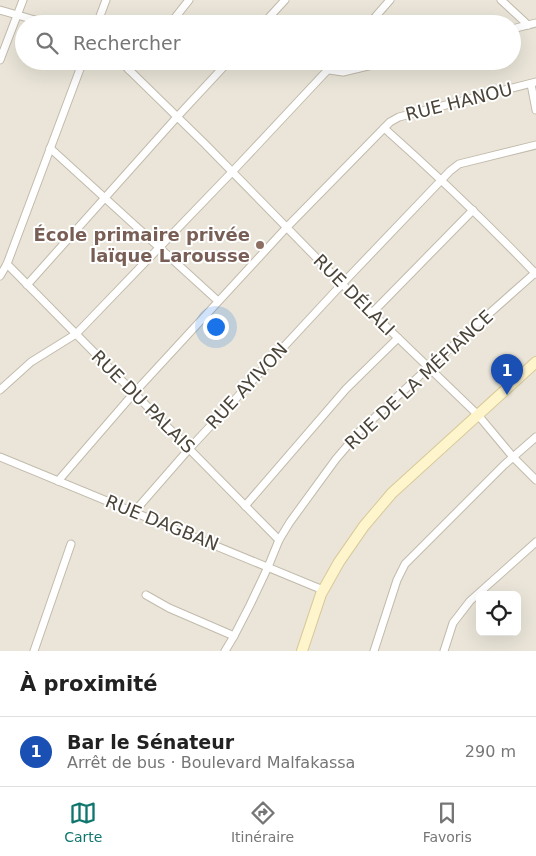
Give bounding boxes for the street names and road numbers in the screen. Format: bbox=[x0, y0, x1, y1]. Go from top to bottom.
street label: RUE HANOU bbox=[403, 78, 515, 125]
street label: RUE DÉLALI bbox=[309, 250, 399, 340]
street label: RUE DE LA MÉFIANCE bbox=[340, 306, 497, 454]
street label: RUE AYIVON bbox=[202, 338, 292, 433]
street label: RUE DU PALAIS bbox=[87, 346, 199, 458]
street label: RUE DAGBAN bbox=[102, 490, 222, 555]

